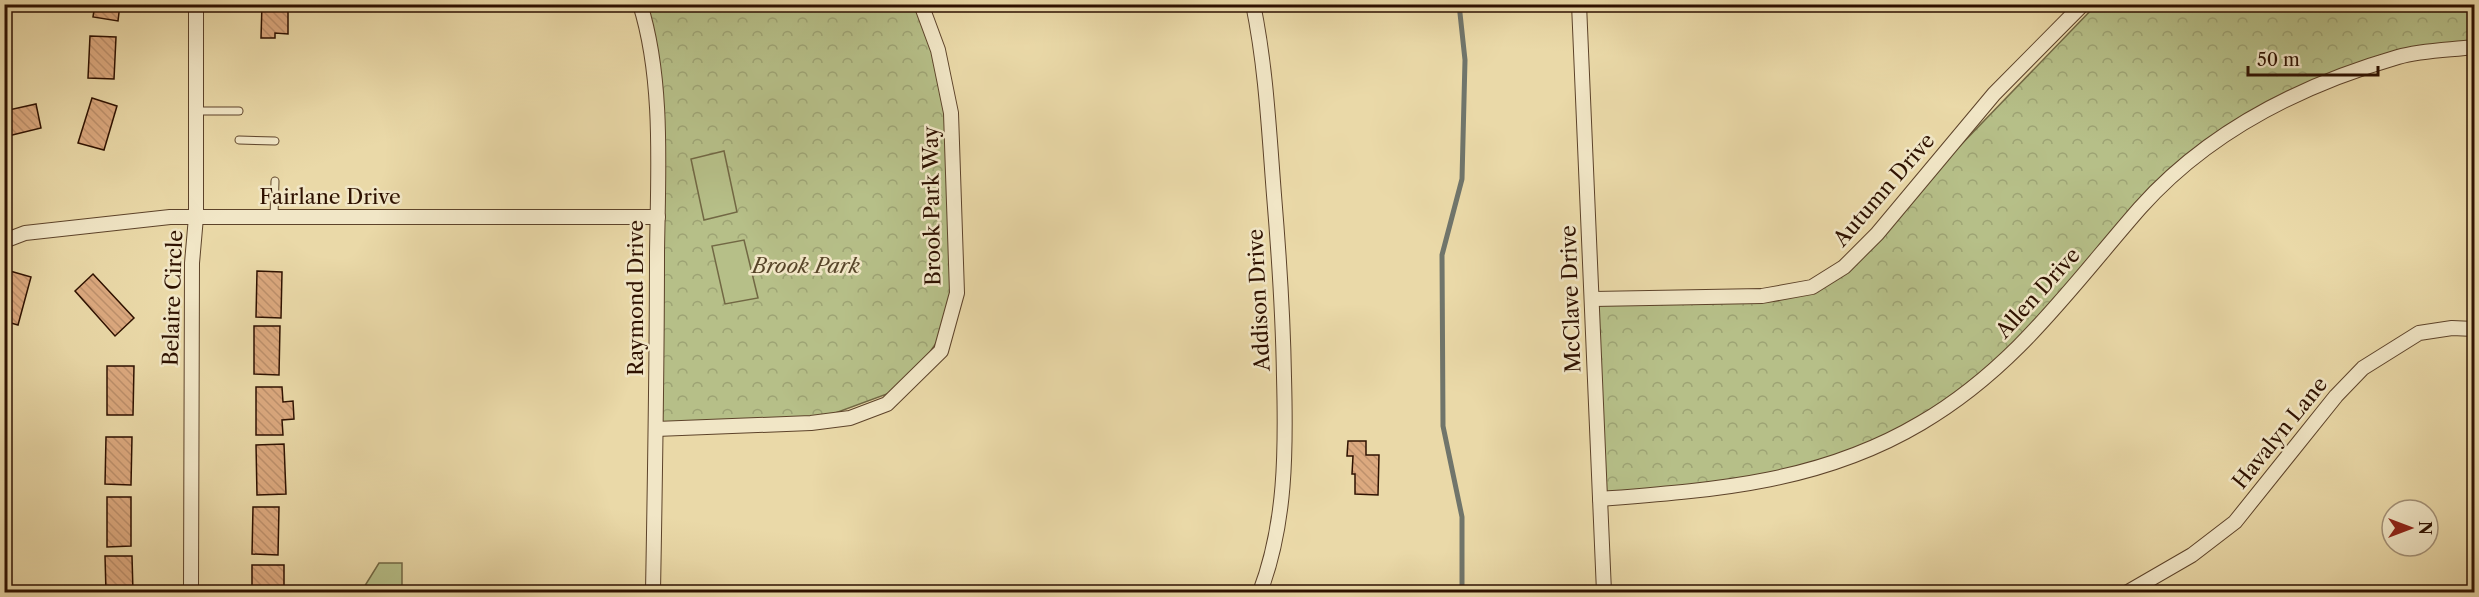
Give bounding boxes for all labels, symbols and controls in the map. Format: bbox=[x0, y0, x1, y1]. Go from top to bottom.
scale bar bbox=[2248, 39, 2378, 77]
text: 50 m bbox=[2257, 49, 2300, 71]
street label: Brook Park Way bbox=[918, 126, 945, 286]
street label: Autumn Drive bbox=[1827, 128, 1939, 252]
street label: Fairlane Drive bbox=[259, 184, 401, 209]
street label: Raymond Drive bbox=[623, 220, 648, 376]
street label: McClave Drive bbox=[1555, 225, 1586, 373]
street label: Addison Drive bbox=[1242, 228, 1275, 373]
street label: Belaire Circle bbox=[158, 229, 187, 367]
street label: Allen Drive bbox=[1990, 242, 2085, 344]
park label: Brook Park bbox=[750, 253, 860, 278]
street label: Havalyn Lane bbox=[2227, 372, 2332, 494]
north arrow bbox=[2380, 498, 2440, 558]
text: N bbox=[2415, 521, 2435, 535]

